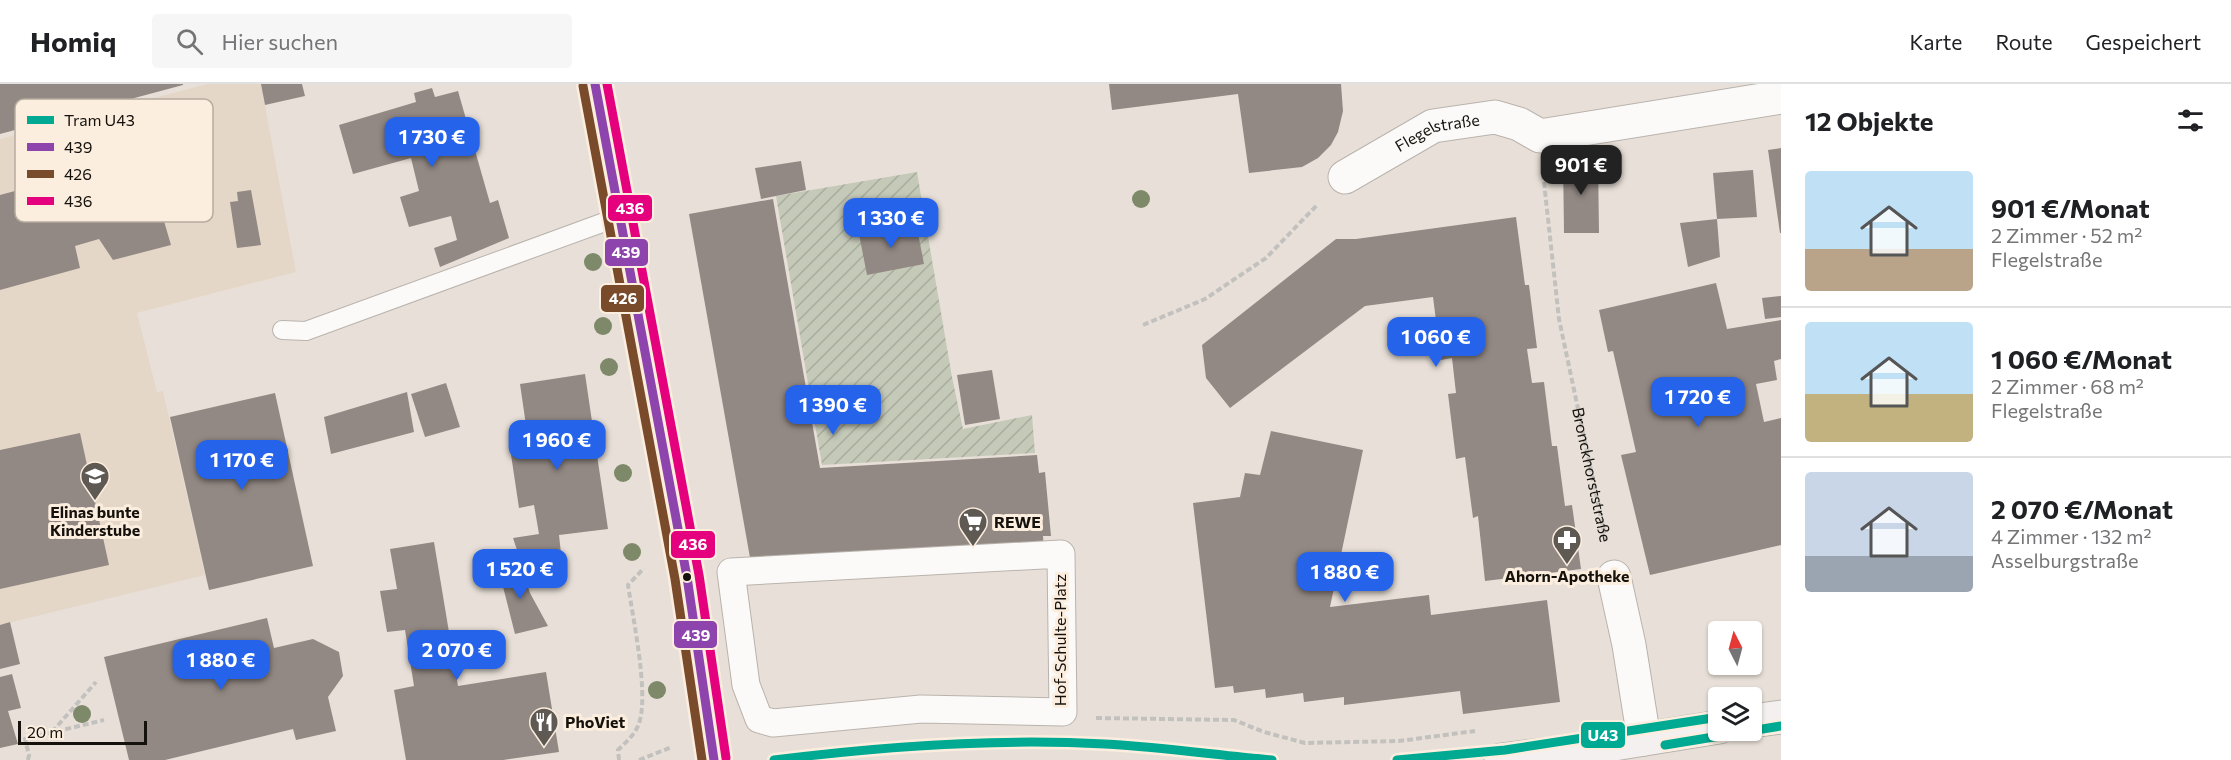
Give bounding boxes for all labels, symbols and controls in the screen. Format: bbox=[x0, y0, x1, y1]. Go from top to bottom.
search box bbox=[152, 14, 572, 68]
text: Homiq bbox=[30, 24, 116, 58]
icon: search bbox=[173, 25, 206, 58]
text: Hier suchen bbox=[221, 28, 338, 55]
text: Karte bbox=[1909, 29, 1962, 54]
text: Route bbox=[1995, 29, 2053, 54]
text: Gespeichert bbox=[2086, 29, 2201, 54]
legend bbox=[15, 99, 213, 222]
icon: filters bbox=[2174, 104, 2207, 137]
text: 12 Objekte bbox=[1805, 105, 1934, 136]
street label: Flegelstraße bbox=[1391, 109, 1481, 155]
text: Tram U43 bbox=[64, 110, 135, 129]
pin: 1 730 € bbox=[377, 117, 487, 168]
text: 1 730 € bbox=[399, 124, 465, 148]
text: 439 bbox=[64, 137, 92, 156]
pin: 901 € bbox=[1539, 145, 1623, 196]
text: 901 € bbox=[1555, 152, 1607, 176]
text: 426 bbox=[64, 164, 92, 183]
text: 436 bbox=[64, 191, 92, 210]
text: 901 €/Monat bbox=[1991, 192, 2150, 223]
line badge: 436 bbox=[607, 194, 653, 222]
icon: home bbox=[1853, 195, 1925, 267]
text: 436 bbox=[615, 198, 645, 217]
pin: 1 330 € bbox=[836, 198, 946, 249]
text: 1 330 € bbox=[857, 205, 925, 229]
text: 2 Zimmer · 52 m² bbox=[1991, 223, 2142, 247]
line badge: 439 bbox=[604, 238, 649, 267]
text: 439 bbox=[611, 242, 641, 261]
text: Flegelstraße bbox=[1991, 247, 2103, 271]
line badge: 426 bbox=[600, 284, 645, 313]
text: 426 bbox=[609, 288, 637, 307]
pin: 1 060 € bbox=[1381, 317, 1491, 368]
text: 1 060 € bbox=[1401, 324, 1471, 348]
text: 1 060 €/Monat bbox=[1991, 343, 2172, 374]
icon: home bbox=[1853, 346, 1925, 418]
text: 2 Zimmer · 68 m² bbox=[1991, 374, 2144, 398]
pin: 1 720 € bbox=[1643, 377, 1753, 428]
text: 1 720 € bbox=[1665, 384, 1731, 408]
pin: 1 390 € bbox=[778, 385, 888, 436]
text: 1 390 € bbox=[799, 392, 867, 416]
text: Flegelstraße bbox=[1991, 398, 2103, 422]
street label: Bronckhorststraße bbox=[1569, 406, 1616, 544]
pin: 1 960 € bbox=[502, 420, 612, 471]
text: 1 960 € bbox=[523, 427, 591, 451]
pin: 1 170 € bbox=[187, 440, 297, 491]
text: 1 170 € bbox=[210, 447, 274, 471]
school or university icon: Elinas bunte Kinderstube bbox=[79, 460, 111, 502]
text: 2 070 €/Monat bbox=[1991, 493, 2173, 524]
icon: home bbox=[1853, 496, 1925, 568]
place label: Elinas bunte Kinderstube bbox=[50, 502, 140, 539]
supermarket icon: REWE bbox=[957, 506, 989, 548]
place label: REWE bbox=[994, 512, 1041, 531]
pharmacy icon: Ahorn-Apotheke bbox=[1551, 524, 1583, 566]
text: 4 Zimmer · 132 m² bbox=[1991, 524, 2152, 548]
line badge: 436 bbox=[670, 530, 716, 559]
text: 436 bbox=[678, 534, 708, 553]
text: Asselburgstraße bbox=[1991, 548, 2139, 572]
pin: 1 520 € bbox=[465, 549, 575, 600]
pin: 1 880 € bbox=[1290, 552, 1400, 603]
text: 1 520 € bbox=[487, 556, 553, 580]
text: 1 880 € bbox=[1311, 559, 1379, 583]
place label: Ahorn-Apotheke bbox=[1505, 566, 1629, 585]
unlabelled marker bbox=[681, 571, 693, 583]
street label: Hof-Schulte-Platz bbox=[1050, 574, 1069, 706]
line badge: 439 bbox=[673, 620, 718, 649]
north arrow bbox=[1708, 621, 1762, 675]
map controls bbox=[1708, 621, 1762, 741]
text: 439 bbox=[681, 625, 711, 644]
pin: 2 070 € bbox=[402, 630, 512, 681]
text: 2 070 € bbox=[422, 637, 492, 661]
pin: 1 880 € bbox=[166, 640, 276, 691]
text: 1 880 € bbox=[187, 647, 255, 671]
button: layers bbox=[1708, 687, 1762, 741]
restaurant icon: PhoViet bbox=[528, 706, 560, 748]
place label: PhoViet bbox=[565, 712, 625, 731]
scale bar bbox=[18, 718, 147, 746]
line badge: U43 bbox=[1580, 721, 1626, 749]
text: 20 m bbox=[27, 722, 63, 741]
text: U43 bbox=[1588, 725, 1618, 744]

